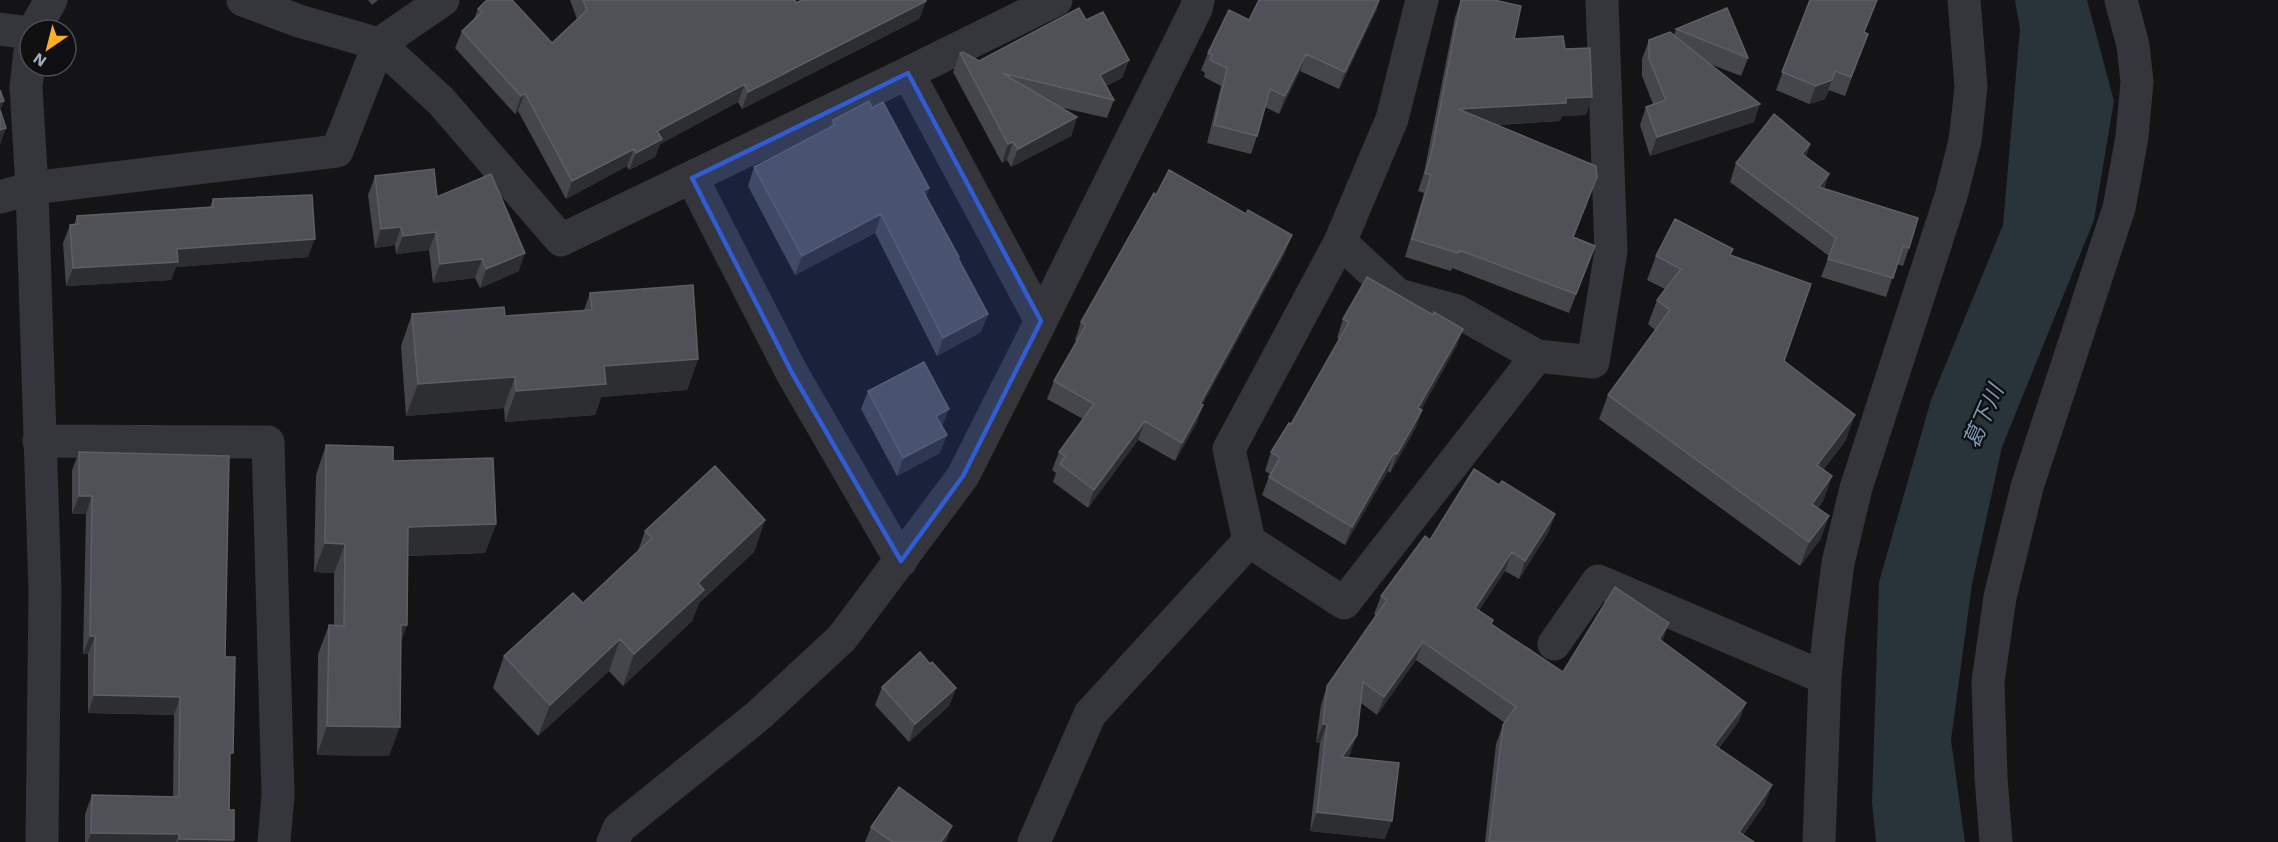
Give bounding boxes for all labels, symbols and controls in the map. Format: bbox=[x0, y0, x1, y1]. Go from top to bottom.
north arrow bbox=[18, 18, 78, 78]
text: N bbox=[29, 49, 50, 71]
water label: 葛下川 bbox=[1959, 379, 2009, 451]

